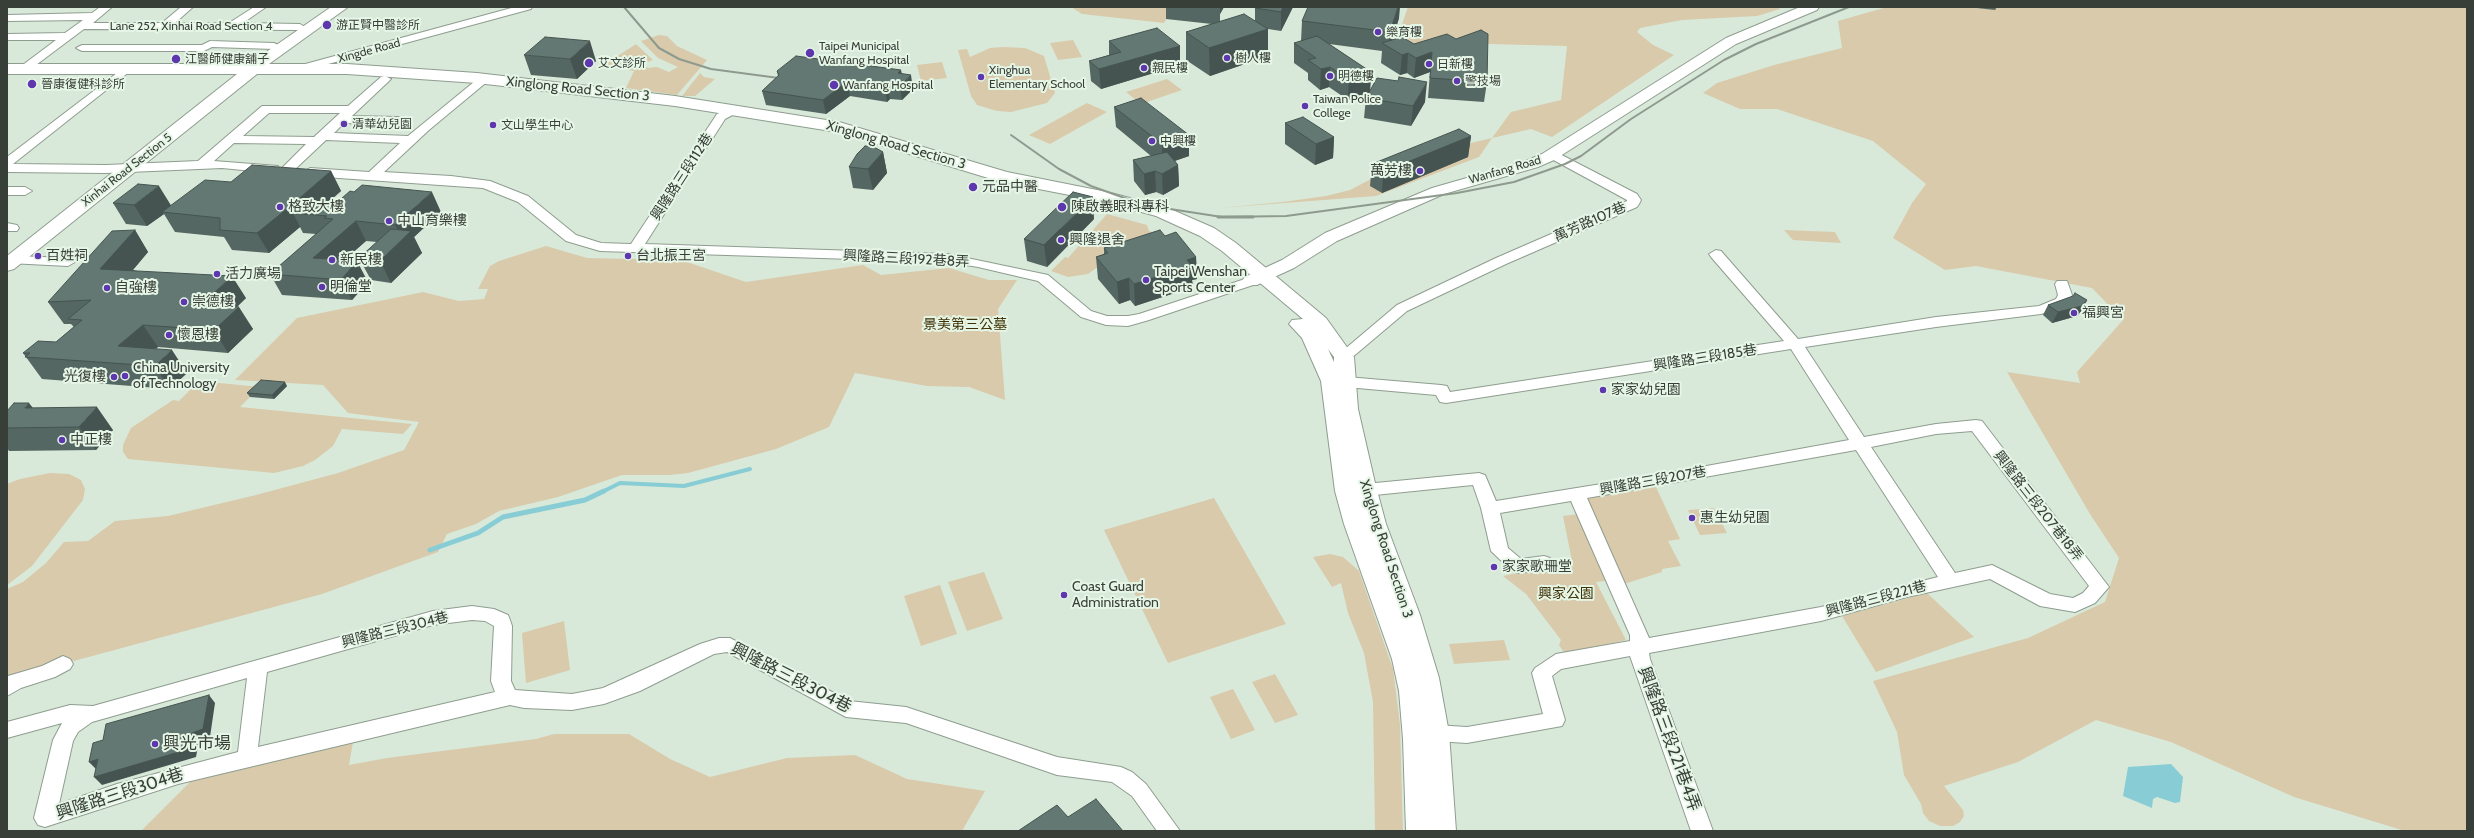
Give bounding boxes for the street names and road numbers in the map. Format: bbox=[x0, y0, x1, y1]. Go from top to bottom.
street label: Lane 252, Xinhai Road Section 4 bbox=[110, 19, 272, 33]
street label: Xingde Road bbox=[336, 36, 402, 66]
street label: Xinglong Road Section 3 bbox=[505, 73, 651, 105]
street label: Xinglong Road Section 3 bbox=[824, 117, 968, 173]
street label: Xinhai Road Section 5 bbox=[79, 130, 175, 210]
street label: 興隆路三段112巷 bbox=[648, 130, 716, 224]
street label: Wanfang Road bbox=[1467, 153, 1543, 187]
street label: 萬芳路107巷 bbox=[1551, 199, 1629, 245]
street label: 興隆路三段192巷8弄 bbox=[842, 247, 970, 271]
street label: 興隆路三段185巷 bbox=[1652, 342, 1758, 374]
street label: 興隆路三段207巷18弄 bbox=[1990, 448, 2086, 564]
street label: 興隆路三段207巷 bbox=[1598, 463, 1708, 499]
street label: Xinglong Road Section 3 bbox=[1356, 478, 1416, 620]
street label: 興隆路三段221巷 bbox=[1824, 578, 1928, 620]
street label: 興隆路三段304巷 bbox=[340, 609, 450, 651]
street label: 興隆路三段304巷 bbox=[727, 639, 855, 717]
street label: 興隆路三段221巷4弄 bbox=[1633, 664, 1705, 814]
street label: 興隆路三段304巷 bbox=[54, 764, 186, 824]

